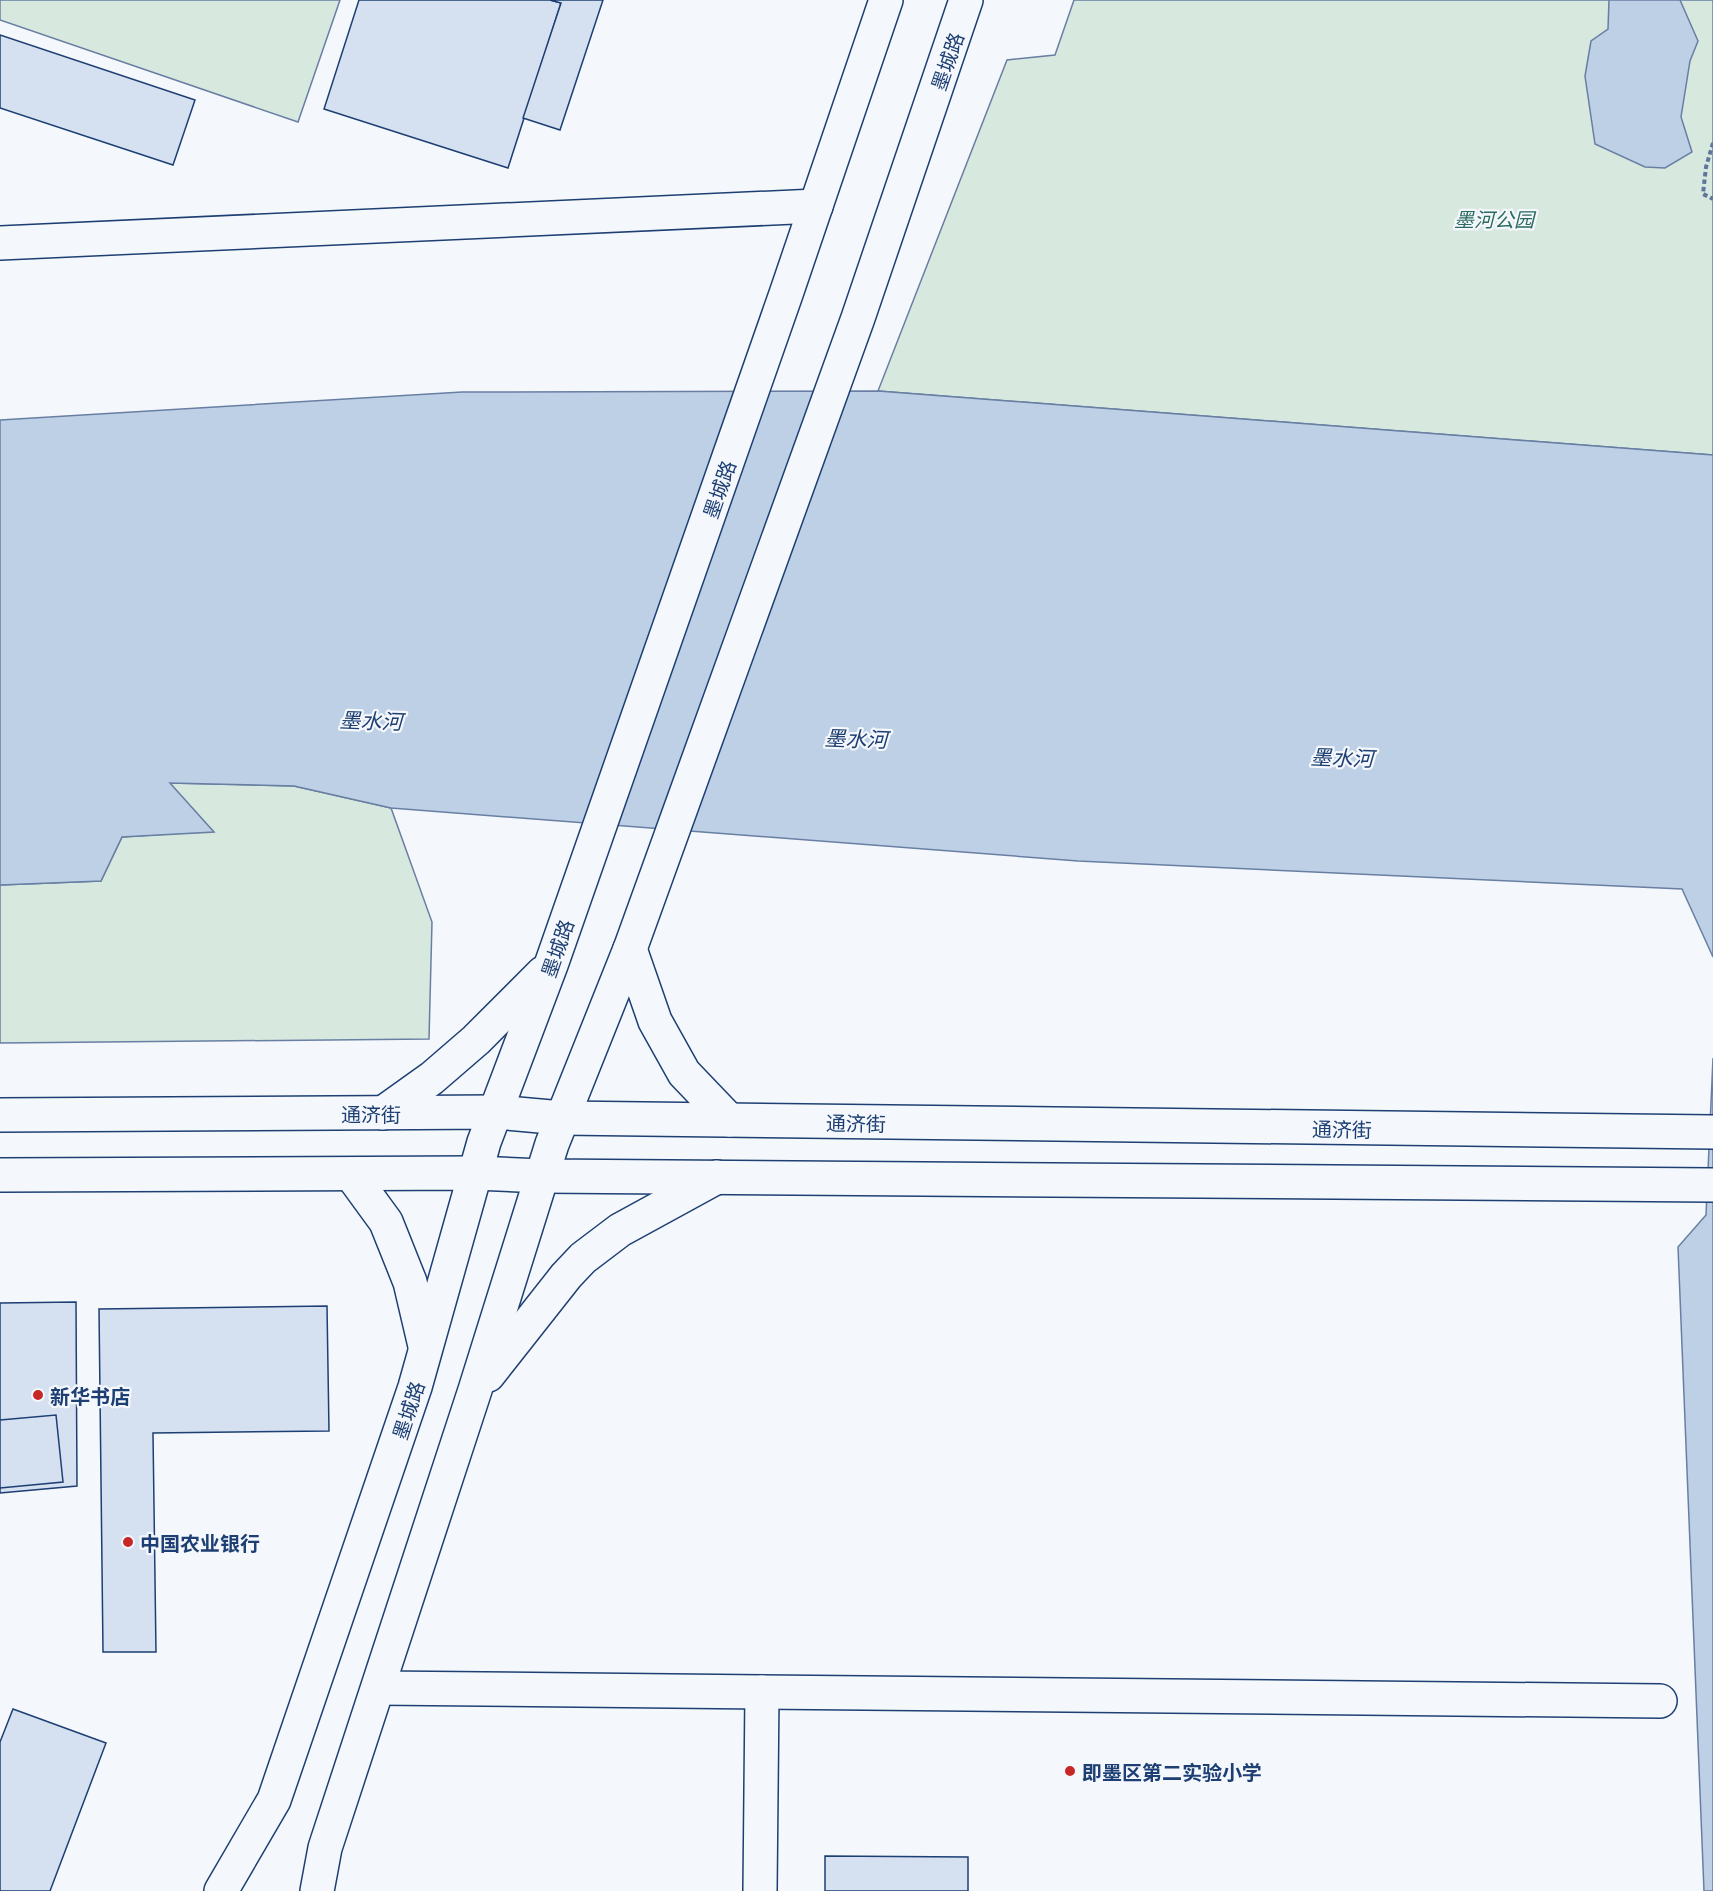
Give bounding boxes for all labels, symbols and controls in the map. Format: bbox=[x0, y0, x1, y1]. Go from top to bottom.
street label: 墨城路 bbox=[922, 28, 970, 94]
park label: 墨河公园 bbox=[1454, 203, 1537, 233]
street label: 墨城路 bbox=[694, 456, 742, 522]
water label: 墨水河 bbox=[339, 702, 407, 736]
water label: 墨水河 bbox=[824, 720, 892, 754]
water label: 墨水河 bbox=[1310, 739, 1378, 773]
street label: 墨城路 bbox=[532, 915, 580, 981]
street label: 通济街 bbox=[341, 1098, 401, 1128]
street label: 通济街 bbox=[826, 1106, 886, 1138]
street label: 通济街 bbox=[1312, 1112, 1372, 1144]
street label: 墨城路 bbox=[383, 1377, 431, 1443]
place label: 新华书店 bbox=[50, 1380, 130, 1410]
marker: 新华书店 bbox=[31, 1388, 45, 1402]
place label: 中国农业银行 bbox=[140, 1527, 260, 1557]
marker: 中国农业银行 bbox=[121, 1535, 135, 1549]
place label: 即墨区第二实验小学 bbox=[1082, 1756, 1262, 1786]
marker: 即墨区第二实验小学 bbox=[1063, 1764, 1077, 1778]

